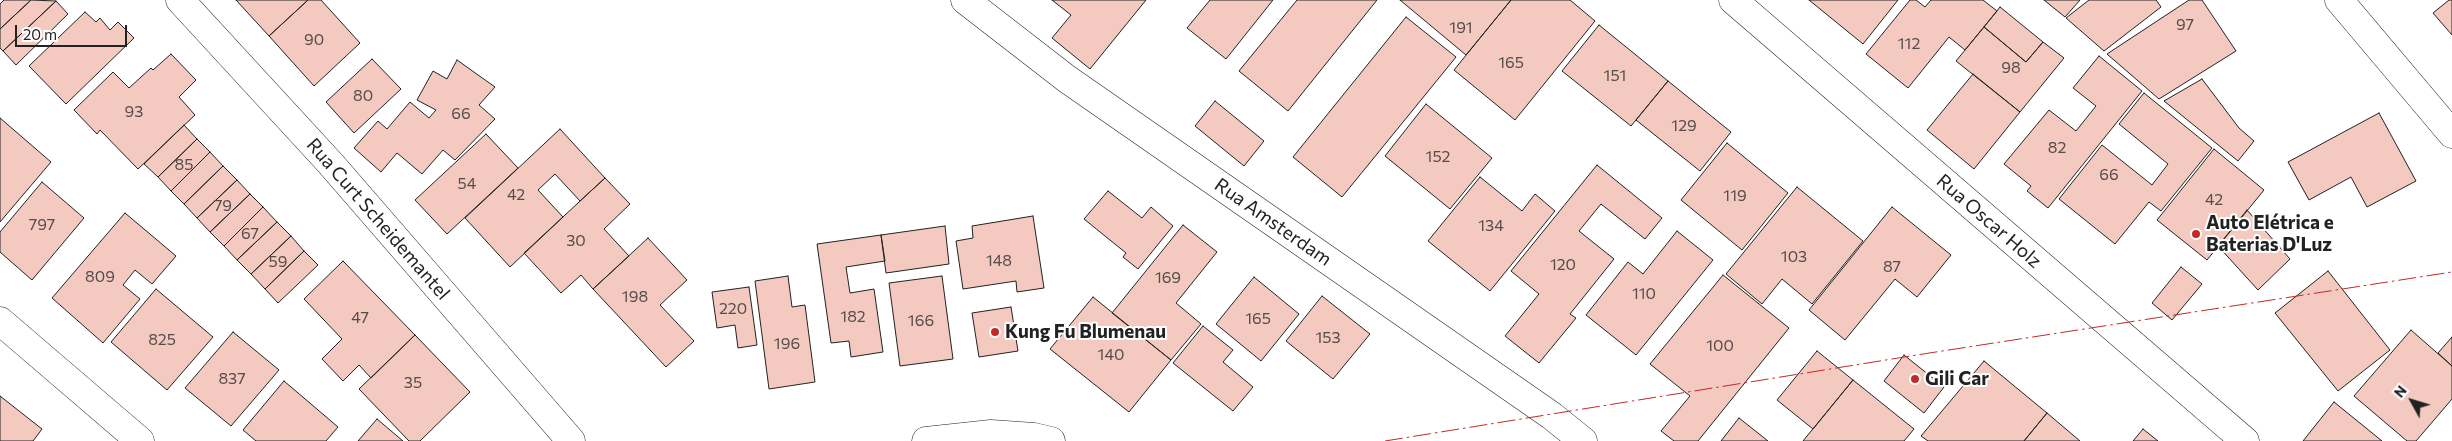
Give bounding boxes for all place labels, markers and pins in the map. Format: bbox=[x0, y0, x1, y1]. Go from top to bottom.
place label: Auto Elétrica e Baterias D'Luz bbox=[2206, 212, 2334, 256]
marker: Auto Elétrica e Baterias D'Luz bbox=[2190, 228, 2202, 240]
place label: Kung Fu Blumenau bbox=[1005, 321, 1166, 343]
marker: Kung Fu Blumenau bbox=[989, 326, 1001, 338]
place label: Gili Car bbox=[1925, 368, 1989, 390]
marker: Gili Car bbox=[1909, 373, 1921, 385]

